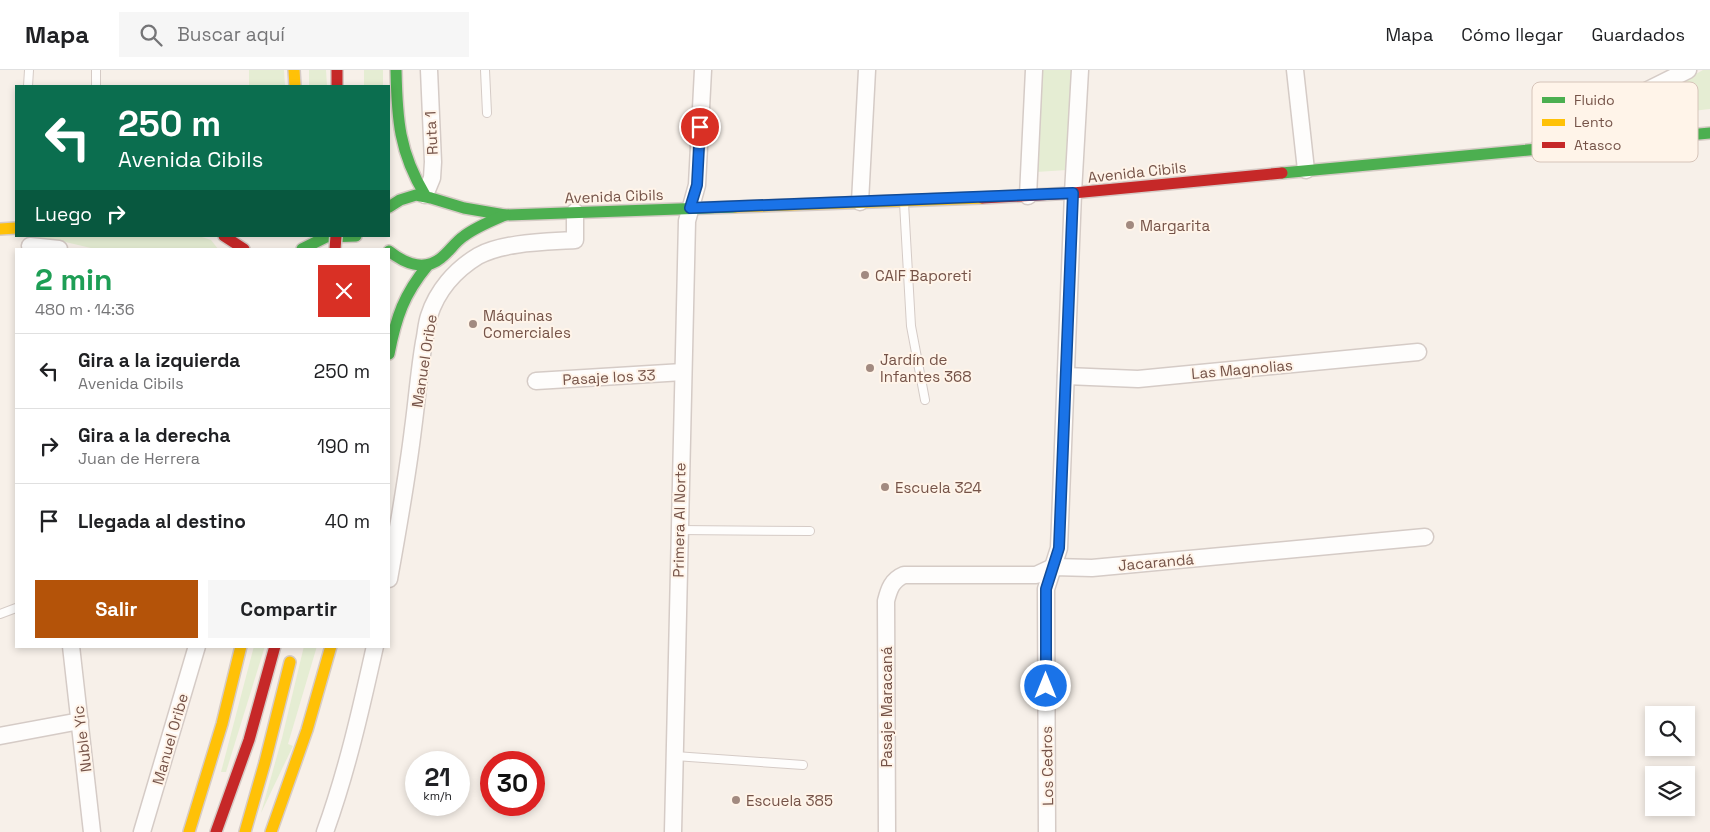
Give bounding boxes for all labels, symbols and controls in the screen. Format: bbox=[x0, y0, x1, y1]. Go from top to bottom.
search box bbox=[119, 12, 469, 57]
text: Mapa bbox=[25, 19, 89, 50]
icon: search bbox=[137, 21, 165, 49]
text: Buscar aquí bbox=[177, 22, 285, 47]
text: Mapa bbox=[1385, 23, 1433, 46]
text: Cómo llegar bbox=[1461, 23, 1563, 46]
text: Guardados bbox=[1591, 23, 1685, 46]
legend bbox=[1532, 82, 1698, 162]
text: Fluido bbox=[1574, 91, 1615, 109]
text: 250 m bbox=[118, 102, 221, 146]
icon: left bbox=[35, 105, 100, 170]
pin bbox=[679, 106, 721, 148]
street label: Ruta 1 bbox=[420, 110, 442, 156]
icon: arrive bbox=[686, 113, 714, 141]
text: Lento bbox=[1574, 113, 1613, 131]
text: Atasco bbox=[1574, 136, 1621, 154]
text: Avenida Cibils bbox=[118, 145, 263, 173]
street label: Avenida Cibils bbox=[1087, 157, 1187, 187]
street label: Avenida Cibils bbox=[564, 185, 664, 207]
icon: right bbox=[102, 200, 130, 228]
text: Luego bbox=[35, 202, 92, 227]
place label: Margarita bbox=[1140, 216, 1210, 235]
marker: Margarita bbox=[1124, 219, 1136, 231]
text: 2 min bbox=[35, 260, 113, 299]
button: close bbox=[318, 265, 370, 317]
place label: CAIF Baporeti bbox=[875, 266, 972, 285]
marker: CAIF Baporeti bbox=[859, 269, 871, 281]
text: 480 m · 14:36 bbox=[35, 299, 135, 320]
place label: Máquinas Comerciales bbox=[483, 306, 571, 342]
street label: Manuel Oribe bbox=[407, 313, 441, 409]
marker: Máquinas Comerciales bbox=[467, 318, 479, 330]
text: Gira a la izquierda bbox=[78, 348, 240, 373]
place label: Jardín de Infantes 368 bbox=[880, 350, 972, 386]
street label: Las Magnolias bbox=[1190, 355, 1294, 383]
icon: left bbox=[35, 357, 63, 385]
text: 250 m bbox=[314, 359, 370, 384]
marker: Jardín de Infantes 368 bbox=[864, 362, 876, 374]
street label: Pasaje los 33 bbox=[562, 365, 656, 389]
text: Avenida Cibils bbox=[78, 373, 184, 394]
text: Gira a la derecha bbox=[78, 423, 230, 448]
icon: right bbox=[35, 432, 63, 460]
text: 190 m bbox=[317, 434, 370, 459]
text: Juan de Herrera bbox=[78, 448, 200, 469]
street label: Primera Al Norte bbox=[668, 462, 690, 578]
place label: Escuela 324 bbox=[895, 478, 982, 497]
marker: Escuela 324 bbox=[879, 481, 891, 493]
icon: arrive bbox=[35, 507, 63, 535]
text: Llegada al destino bbox=[78, 509, 246, 534]
text: 40 m bbox=[325, 509, 370, 534]
street label: Jacarandá bbox=[1117, 549, 1195, 575]
button: Salir bbox=[35, 580, 198, 638]
button: Compartir bbox=[208, 580, 370, 638]
street label: Pasaje Maracaná bbox=[877, 646, 896, 768]
position arrow bbox=[1019, 659, 1071, 711]
street label: Manuel Oribe bbox=[148, 691, 192, 787]
street label: Nuble Yic bbox=[68, 705, 96, 773]
map controls bbox=[1645, 706, 1695, 816]
button: search bbox=[1645, 706, 1695, 756]
street label: Los Cedros bbox=[1037, 726, 1057, 806]
speed limit sign: 30 bbox=[480, 751, 545, 816]
text: 21 bbox=[424, 761, 451, 793]
button: layers bbox=[1645, 766, 1695, 816]
text: km/h bbox=[423, 788, 452, 804]
place label: Escuela 385 bbox=[746, 791, 833, 810]
marker: Escuela 385 bbox=[730, 794, 742, 806]

